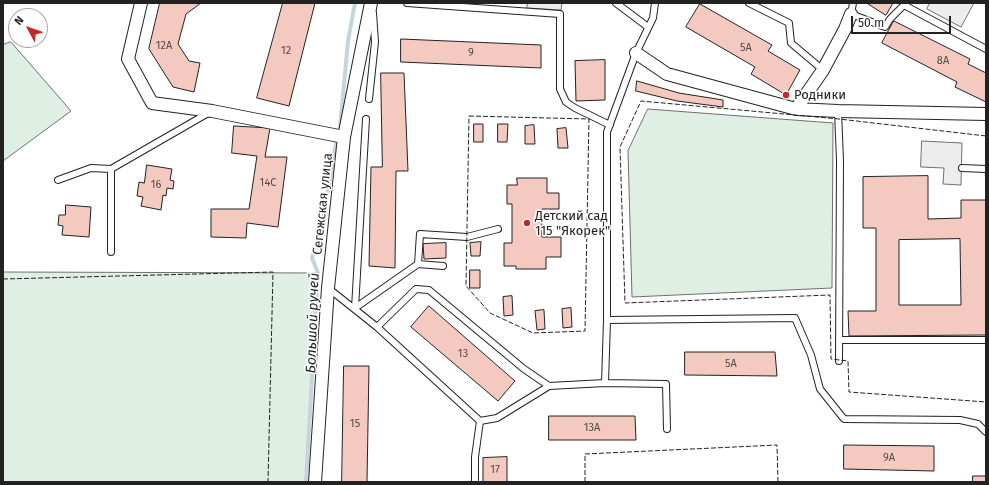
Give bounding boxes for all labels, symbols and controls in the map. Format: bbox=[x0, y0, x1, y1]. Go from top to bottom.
north arrow bbox=[8, 8, 48, 48]
scale bar bbox=[853, 8, 953, 34]
text: N bbox=[12, 14, 27, 28]
text: 50 m bbox=[858, 16, 884, 30]
house number: 12А bbox=[156, 39, 172, 53]
house number: 5А bbox=[740, 41, 752, 55]
house number: 12 bbox=[281, 44, 291, 58]
house number: 9 bbox=[468, 46, 474, 60]
house number: 8А bbox=[937, 54, 949, 68]
place label: Родники bbox=[794, 87, 846, 103]
marker: Родники bbox=[781, 90, 791, 100]
street label: Сегежская улица bbox=[310, 152, 336, 256]
house number: 14С bbox=[260, 176, 276, 190]
house number: 16 bbox=[151, 178, 161, 192]
place label: Детский сад 115 "Якорек" bbox=[535, 208, 610, 239]
marker: Детский сад 115 "Якорек" bbox=[522, 218, 532, 228]
water label: Большой ручей bbox=[303, 272, 323, 374]
house number: 13 bbox=[458, 347, 468, 361]
house number: 5А bbox=[725, 357, 737, 371]
house number: 15 bbox=[350, 417, 360, 431]
house number: 13А bbox=[584, 421, 600, 435]
house number: 9А bbox=[883, 451, 895, 465]
house number: 17 bbox=[490, 463, 500, 477]

